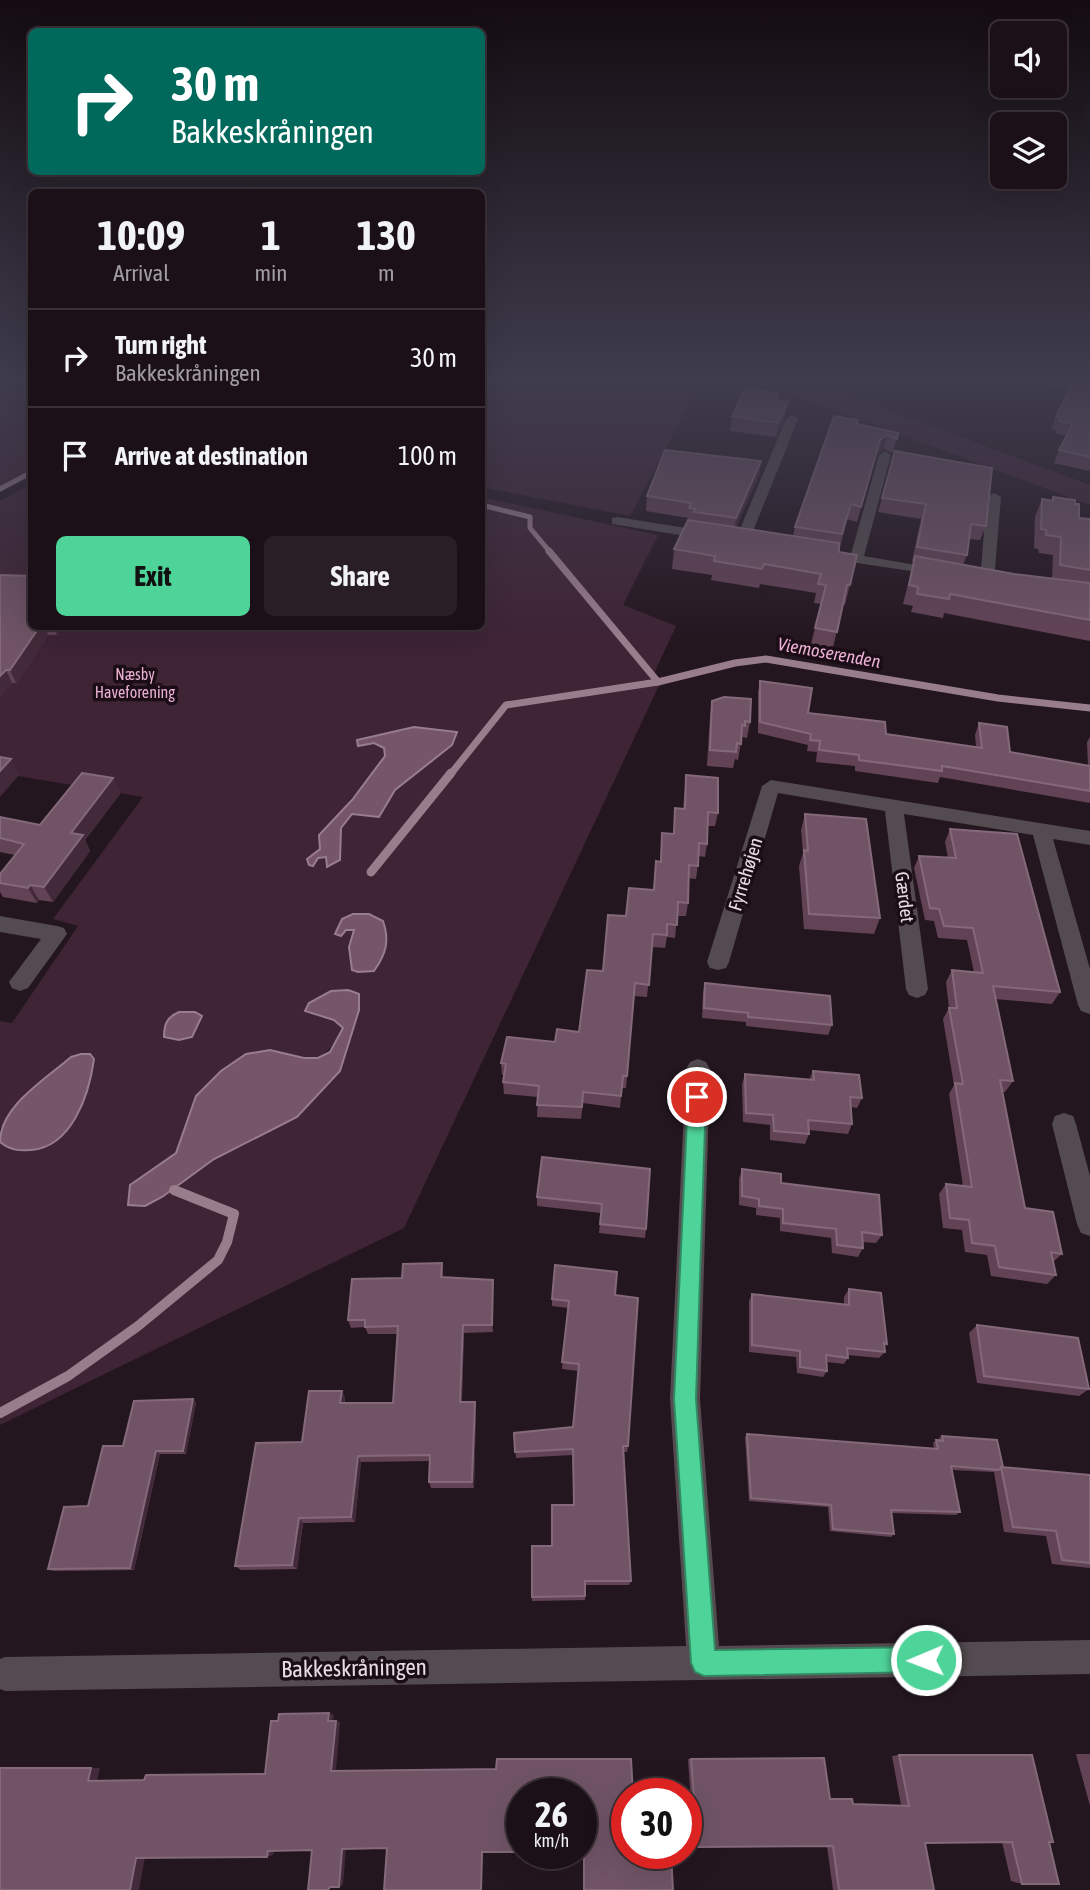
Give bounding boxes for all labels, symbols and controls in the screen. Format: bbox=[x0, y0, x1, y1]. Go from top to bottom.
map controls bbox=[990, 21, 1067, 189]
button: sound bbox=[990, 21, 1067, 98]
text: 30 m bbox=[171, 55, 259, 111]
icon: right bbox=[56, 56, 147, 147]
button: layers bbox=[990, 112, 1067, 189]
text: Bakkeskråningen bbox=[171, 113, 374, 150]
text: 10:09 bbox=[97, 211, 185, 259]
text: 1 bbox=[261, 211, 281, 259]
text: 130 bbox=[357, 211, 416, 259]
text: Arrival bbox=[113, 260, 169, 286]
text: min bbox=[254, 260, 287, 286]
text: m bbox=[378, 260, 395, 286]
text: Turn right bbox=[115, 330, 206, 360]
icon: right bbox=[56, 339, 94, 377]
text: 30 m bbox=[410, 343, 457, 373]
text: Bakkeskråningen bbox=[115, 360, 261, 386]
icon: arrive bbox=[56, 437, 94, 475]
text: Arrive at destination bbox=[115, 441, 308, 471]
text: 100 m bbox=[398, 441, 457, 471]
button: Exit bbox=[56, 536, 250, 616]
button: Share bbox=[264, 536, 457, 616]
water label: Viemoserenden bbox=[776, 633, 882, 672]
park label: Næsby Haveforening bbox=[95, 665, 175, 702]
street label: Fyrrehøjen bbox=[723, 835, 767, 913]
street label: Gærdet bbox=[891, 870, 919, 924]
pin bbox=[667, 1067, 727, 1127]
icon: arrive bbox=[678, 1078, 716, 1116]
position arrow bbox=[889, 1623, 963, 1697]
street label: Bakkeskråningen bbox=[281, 1654, 427, 1682]
speed limit sign: 30 bbox=[611, 1778, 702, 1869]
text: 26 bbox=[535, 1794, 568, 1834]
text: km/h bbox=[534, 1830, 569, 1851]

